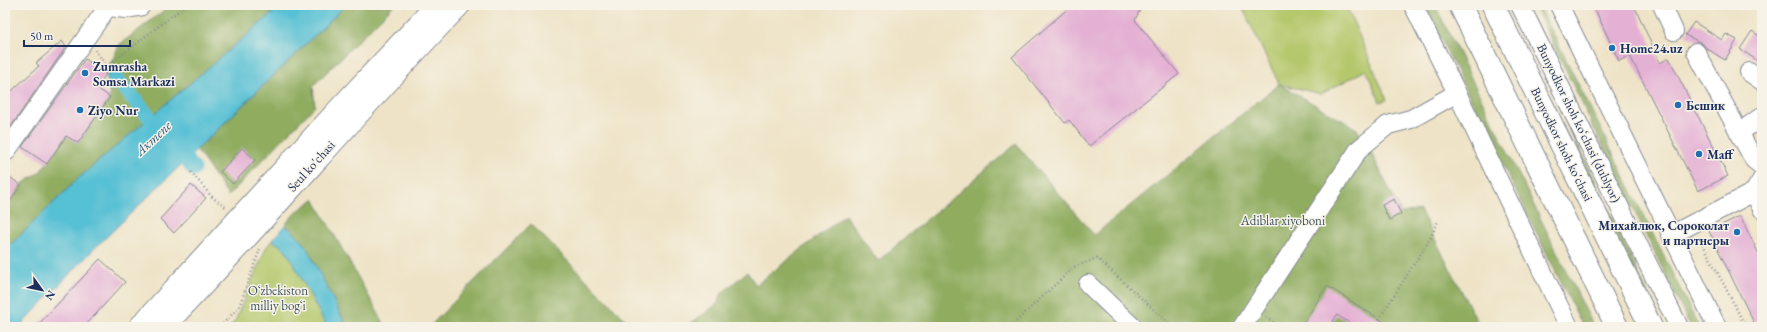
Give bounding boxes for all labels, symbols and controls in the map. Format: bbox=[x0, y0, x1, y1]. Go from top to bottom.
scale bar bbox=[24, 22, 130, 48]
text: 50 m bbox=[30, 28, 54, 44]
place label: Home24.uz bbox=[1620, 40, 1683, 57]
street label: Bunyodkor shoh koʻchasi (dublyor) bbox=[1533, 41, 1625, 205]
marker: Home24.uz bbox=[1607, 43, 1617, 53]
place label: Zumrasha Somsa Markazi bbox=[93, 58, 175, 90]
marker: Zumrasha Somsa Markazi bbox=[80, 68, 90, 78]
street label: Bunyodkor shoh ko'chasi bbox=[1527, 84, 1597, 204]
place label: Бешик bbox=[1686, 97, 1726, 114]
marker: Бешик bbox=[1673, 100, 1683, 110]
place label: Ziyo Nur bbox=[88, 102, 139, 119]
marker: Ziyo Nur bbox=[75, 105, 85, 115]
water label: Актепе bbox=[130, 116, 175, 160]
street label: Seul ko'chasi bbox=[283, 137, 339, 195]
place label: Maff bbox=[1707, 146, 1735, 163]
marker: Maff bbox=[1694, 149, 1704, 159]
park label: Adiblar xiyoboni bbox=[1240, 212, 1325, 229]
place label: Михайлюк, Сороколат и партнеры bbox=[1598, 217, 1730, 249]
marker: Михайлюк, Сороколат и партнеры bbox=[1732, 227, 1742, 237]
north arrow bbox=[22, 270, 62, 310]
park label: Oʻzbekiston milliy bogʻi bbox=[248, 282, 308, 314]
text: N bbox=[42, 288, 59, 303]

